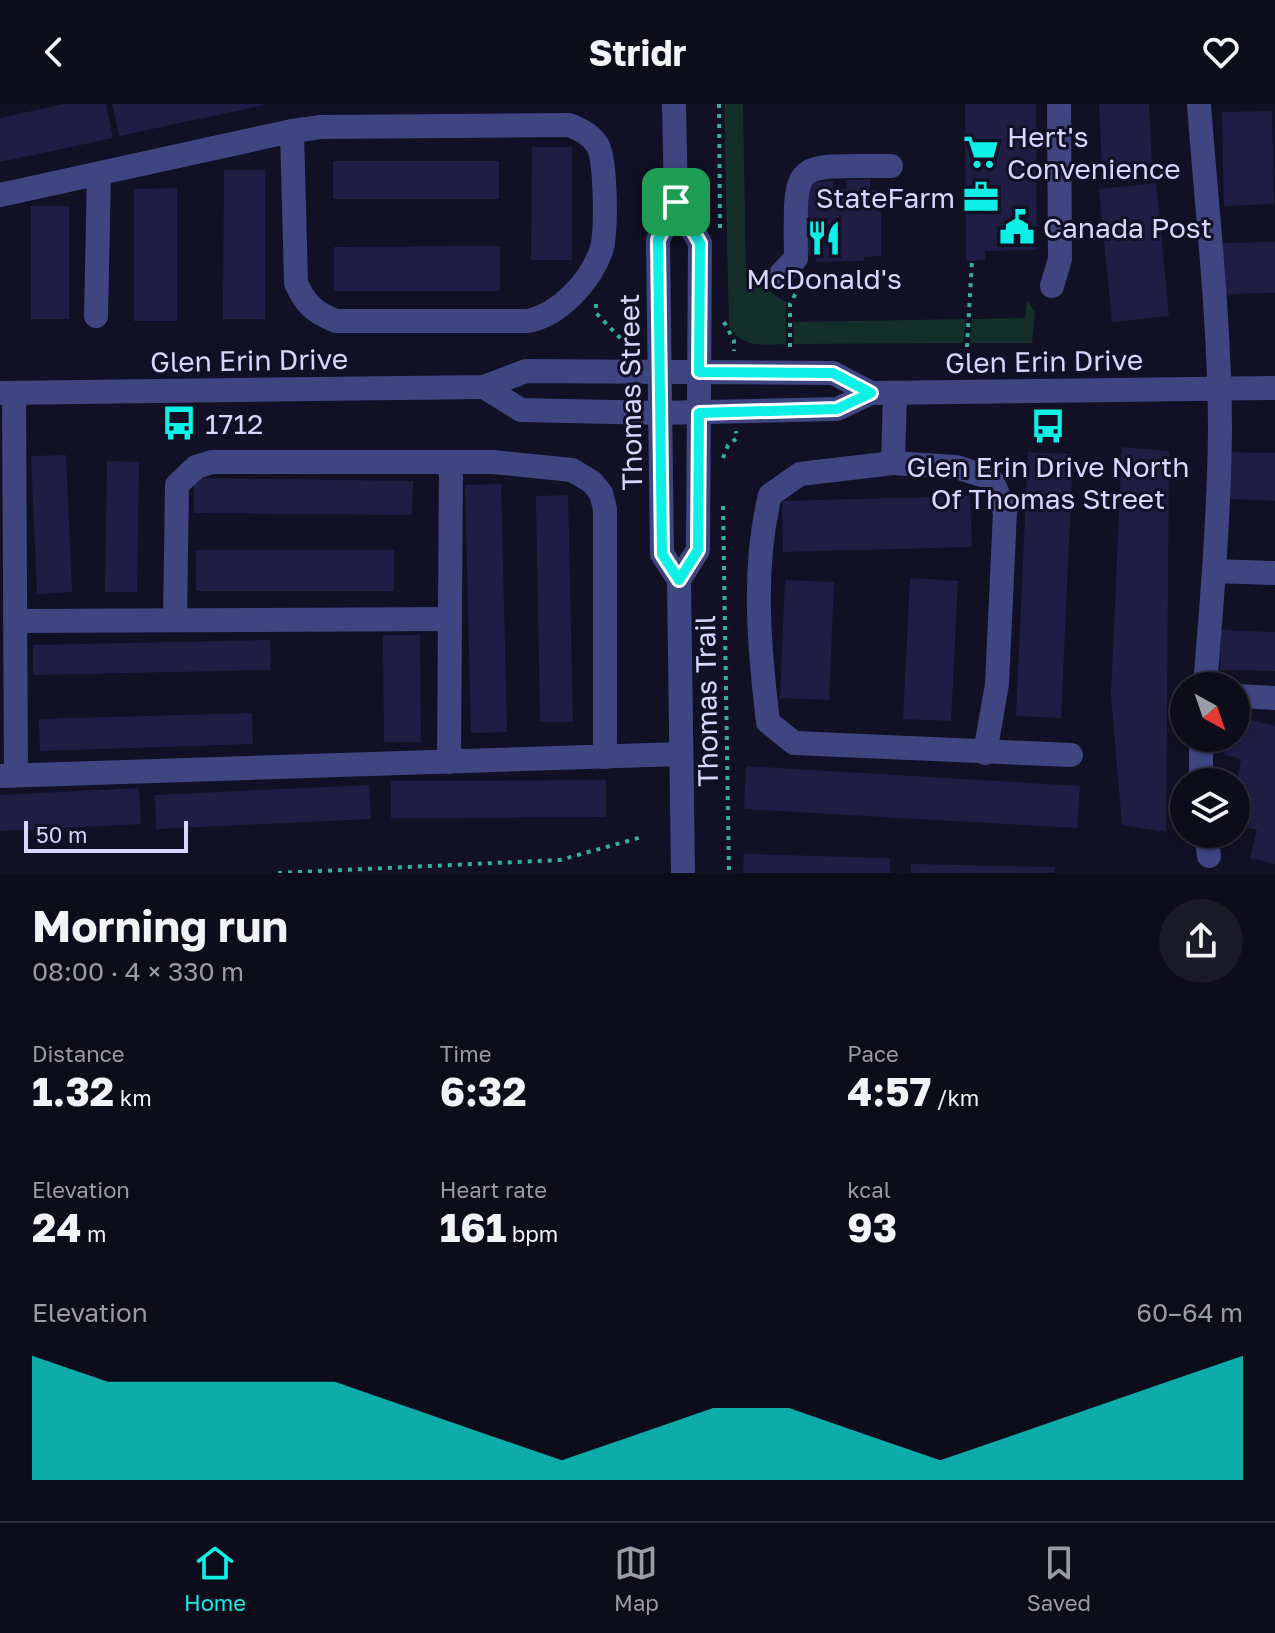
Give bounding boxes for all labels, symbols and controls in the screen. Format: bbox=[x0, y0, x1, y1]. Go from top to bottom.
icon: back bbox=[32, 30, 76, 74]
icon: heart bbox=[1199, 30, 1243, 74]
text: Stridr bbox=[588, 31, 687, 74]
place label: Hert's Convenience bbox=[1007, 120, 1181, 185]
supermarket icon: Hert's Convenience bbox=[962, 133, 1000, 171]
pin bbox=[642, 168, 710, 236]
office icon: StateFarm bbox=[962, 178, 1000, 216]
icon: arrive bbox=[654, 180, 698, 224]
place label: StateFarm bbox=[816, 181, 955, 214]
public building icon: Canada Post bbox=[998, 208, 1036, 246]
place label: Canada Post bbox=[1043, 211, 1212, 244]
restaurant icon: McDonald's bbox=[805, 219, 843, 257]
place label: McDonald's bbox=[746, 262, 902, 295]
street label: Thomas Street bbox=[612, 293, 648, 491]
street label: Glen Erin Drive bbox=[150, 342, 348, 378]
street label: Glen Erin Drive bbox=[945, 343, 1143, 379]
bus stop icon: 1712 bbox=[160, 404, 198, 442]
place label: 1712 bbox=[205, 407, 263, 440]
bus stop icon: Glen Erin Drive North Of Thomas Street bbox=[1029, 407, 1067, 445]
place label: Glen Erin Drive North Of Thomas Street bbox=[907, 450, 1189, 515]
street label: Thomas Trail bbox=[688, 615, 724, 787]
north arrow bbox=[1170, 672, 1250, 752]
map controls bbox=[1170, 672, 1250, 848]
button: layers bbox=[1170, 768, 1250, 848]
scale bar bbox=[24, 817, 188, 853]
text: 50 m bbox=[36, 821, 87, 848]
text: Morning run bbox=[32, 899, 288, 952]
button: share bbox=[1159, 899, 1243, 983]
text: 08:00 · 4 × 330 m bbox=[32, 956, 244, 987]
text: Distance bbox=[32, 1040, 124, 1067]
text: Time bbox=[440, 1040, 491, 1067]
text: Pace bbox=[847, 1040, 899, 1067]
text: 1.32 bbox=[32, 1067, 114, 1115]
text: 6:32 bbox=[440, 1067, 527, 1115]
text: 4:57 bbox=[847, 1067, 931, 1115]
text: km bbox=[114, 1084, 152, 1111]
text: /km bbox=[931, 1084, 979, 1111]
text: Elevation bbox=[32, 1176, 130, 1203]
text: Heart rate bbox=[440, 1176, 547, 1203]
text: kcal bbox=[847, 1176, 891, 1203]
text: 24 bbox=[32, 1203, 81, 1251]
text: 161 bbox=[440, 1203, 506, 1251]
text: 93 bbox=[847, 1203, 897, 1251]
text: m bbox=[81, 1220, 106, 1247]
text: bpm bbox=[506, 1220, 558, 1247]
text: Elevation bbox=[32, 1297, 148, 1328]
text: 60–64 m bbox=[1136, 1297, 1243, 1328]
tab: Home bbox=[184, 1541, 246, 1616]
tab: Map bbox=[614, 1541, 659, 1616]
tab: Saved bbox=[1027, 1541, 1091, 1616]

